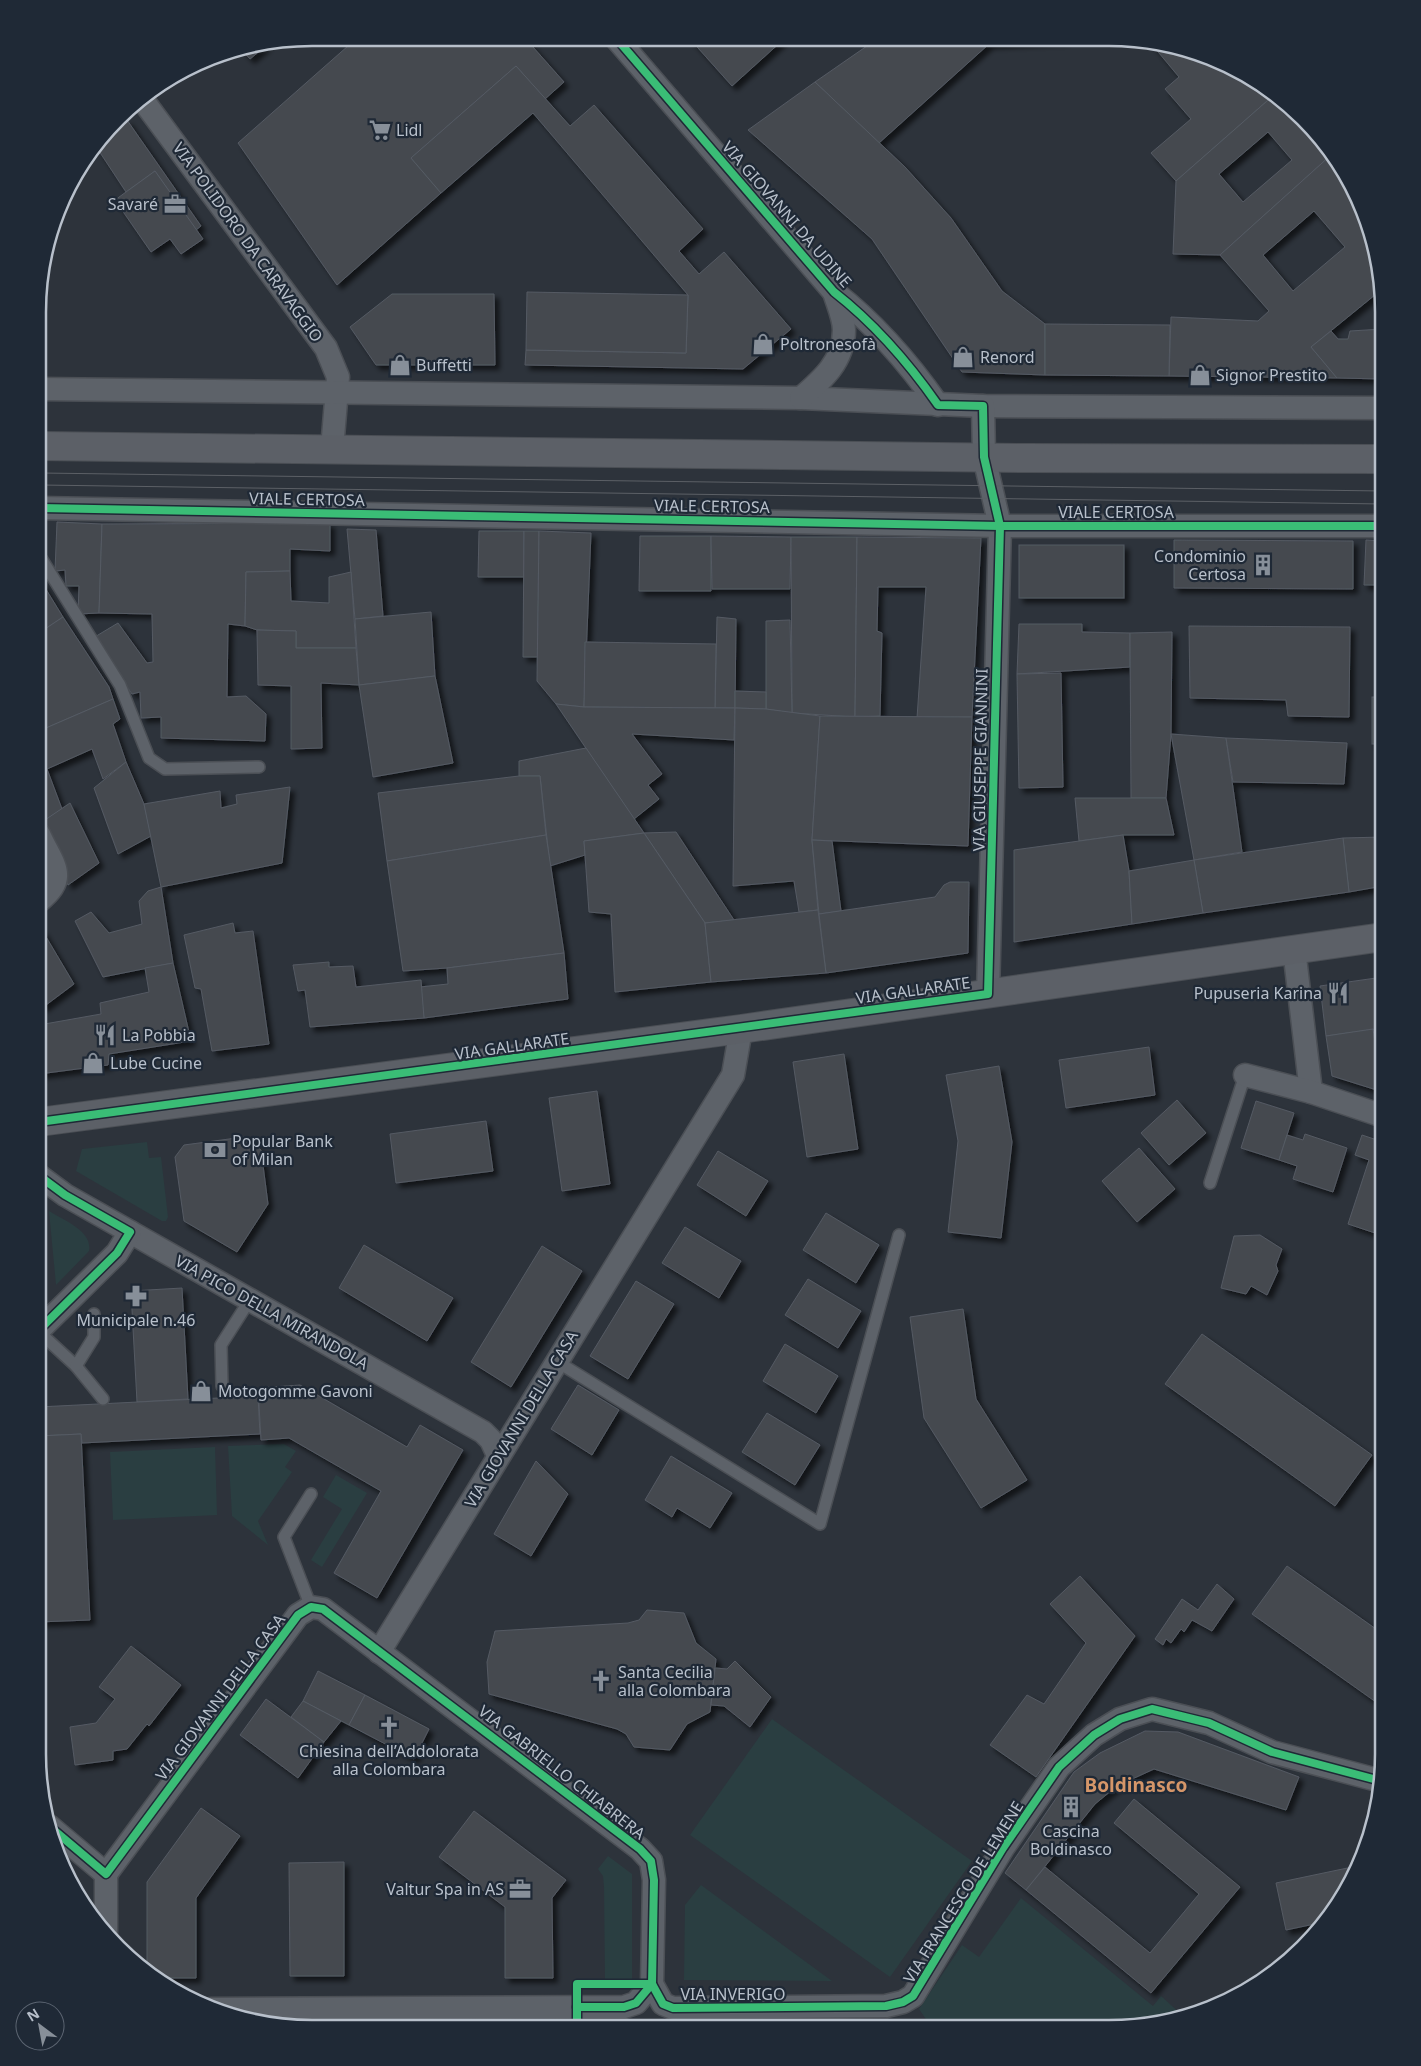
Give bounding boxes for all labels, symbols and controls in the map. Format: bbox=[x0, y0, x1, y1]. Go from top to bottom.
supermarket icon: Lidl bbox=[367, 117, 393, 143]
place label: Lidl bbox=[396, 119, 422, 141]
street label: VIA GIOVANNI DA UDINE bbox=[717, 136, 857, 292]
street label: VIA POLIDORO DA CARAVAGGIO bbox=[168, 138, 328, 346]
office icon: Savaré bbox=[162, 191, 188, 217]
place label: Savaré bbox=[108, 193, 158, 215]
shop icon: Poltronesofà bbox=[750, 331, 776, 357]
place label: Poltronesofà bbox=[780, 333, 876, 355]
shop icon: Renord bbox=[950, 344, 976, 370]
place label: Renord bbox=[980, 346, 1035, 368]
shop icon: Buffetti bbox=[387, 352, 413, 378]
place label: Buffetti bbox=[416, 354, 472, 376]
shop icon: Signor Prestito bbox=[1187, 362, 1213, 388]
place label: Signor Prestito bbox=[1216, 364, 1327, 386]
street label: VIALE CERTOSA bbox=[249, 487, 366, 511]
street label: VIALE CERTOSA bbox=[654, 494, 771, 518]
street label: VIALE CERTOSA bbox=[1058, 501, 1175, 523]
place label: Condominio Certosa bbox=[1154, 545, 1246, 585]
building icon: Condominio Certosa bbox=[1250, 552, 1276, 578]
street label: VIA GIUSEPPE GIANNINI bbox=[967, 668, 993, 852]
street label: VIA GALLARATE bbox=[854, 971, 972, 1009]
restaurant icon: Pupuseria Karina bbox=[1325, 980, 1351, 1006]
place label: Pupuseria Karina bbox=[1194, 982, 1322, 1004]
restaurant icon: La Pobbia bbox=[92, 1022, 118, 1048]
place label: La Pobbia bbox=[122, 1024, 196, 1046]
street label: VIA GALLARATE bbox=[453, 1027, 571, 1065]
shop icon: Lube Cucine bbox=[80, 1050, 106, 1076]
place label: Lube Cucine bbox=[110, 1052, 202, 1074]
place label: Popular Bank of Milan bbox=[232, 1130, 333, 1170]
bank icon: Popular Bank of Milan bbox=[202, 1137, 228, 1163]
street label: VIA PICO DELLA MIRANDOLA bbox=[171, 1250, 373, 1375]
pharmacy icon: Municipale n.46 bbox=[123, 1283, 149, 1309]
place label: Municipale n.46 bbox=[77, 1309, 195, 1331]
street label: VIA GIOVANNI DELLA CASA bbox=[459, 1326, 583, 1512]
shop icon: Motogomme Gavoni bbox=[188, 1378, 214, 1404]
place label: Motogomme Gavoni bbox=[218, 1380, 373, 1402]
street label: VIA GIOVANNI DELLA CASA bbox=[150, 1609, 290, 1785]
place label: Santa Cecilia alla Colombara bbox=[618, 1661, 731, 1701]
church icon: Santa Cecilia alla Colombara bbox=[588, 1668, 614, 1694]
street label: VIA GABRIELLO CHIABRERA bbox=[474, 1700, 651, 1845]
church icon: Chiesina dell’Addolorata alla Colombara bbox=[376, 1714, 402, 1740]
place label: Chiesina dell’Addolorata alla Colombara bbox=[299, 1740, 479, 1780]
district label: Boldinasco bbox=[1085, 1772, 1187, 1798]
building icon: Cascina Boldinasco bbox=[1058, 1794, 1084, 1820]
street label: VIA FRANCESCO DE LEMENE bbox=[898, 1797, 1028, 1987]
place label: Cascina Boldinasco bbox=[1030, 1820, 1112, 1860]
office icon: Valtur Spa in AS bbox=[507, 1876, 533, 1902]
place label: Valtur Spa in AS bbox=[386, 1878, 504, 1900]
street label: VIA INVERIGO bbox=[680, 1983, 786, 2005]
north arrow bbox=[15, 2001, 65, 2051]
text: N bbox=[23, 2003, 43, 2026]

